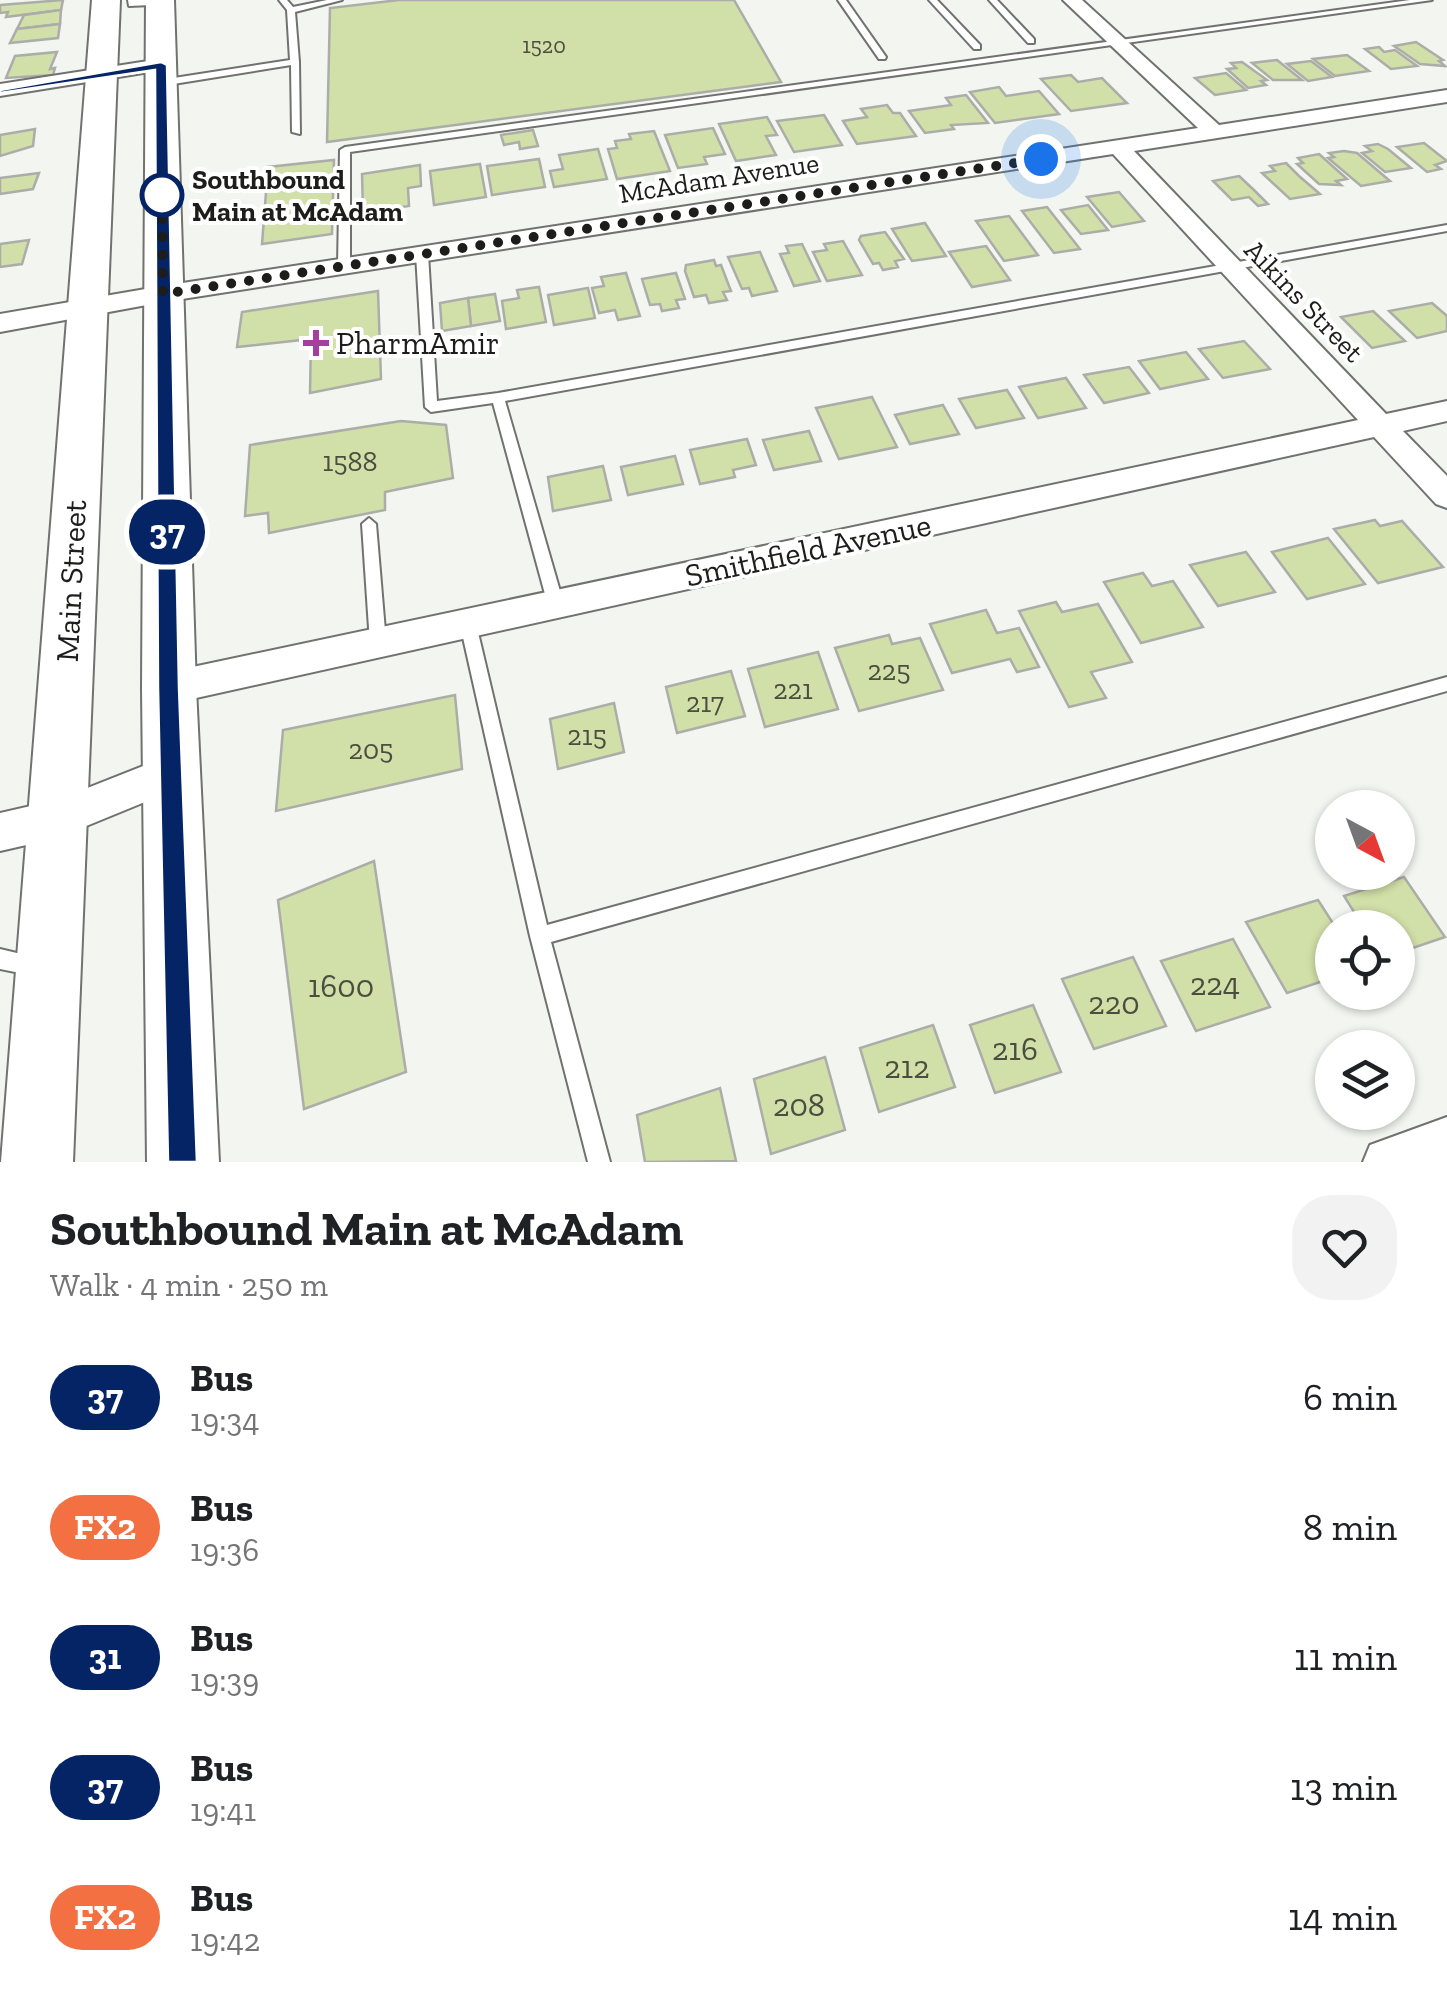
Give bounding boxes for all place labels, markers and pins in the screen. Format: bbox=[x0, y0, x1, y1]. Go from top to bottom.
place label: Southbound Main at McAdam bbox=[192, 163, 404, 228]
marker: Southbound Main at McAdam bbox=[141, 174, 183, 216]
place label: PharmAmir bbox=[336, 324, 500, 362]
marker: PharmAmir bbox=[305, 332, 327, 354]

